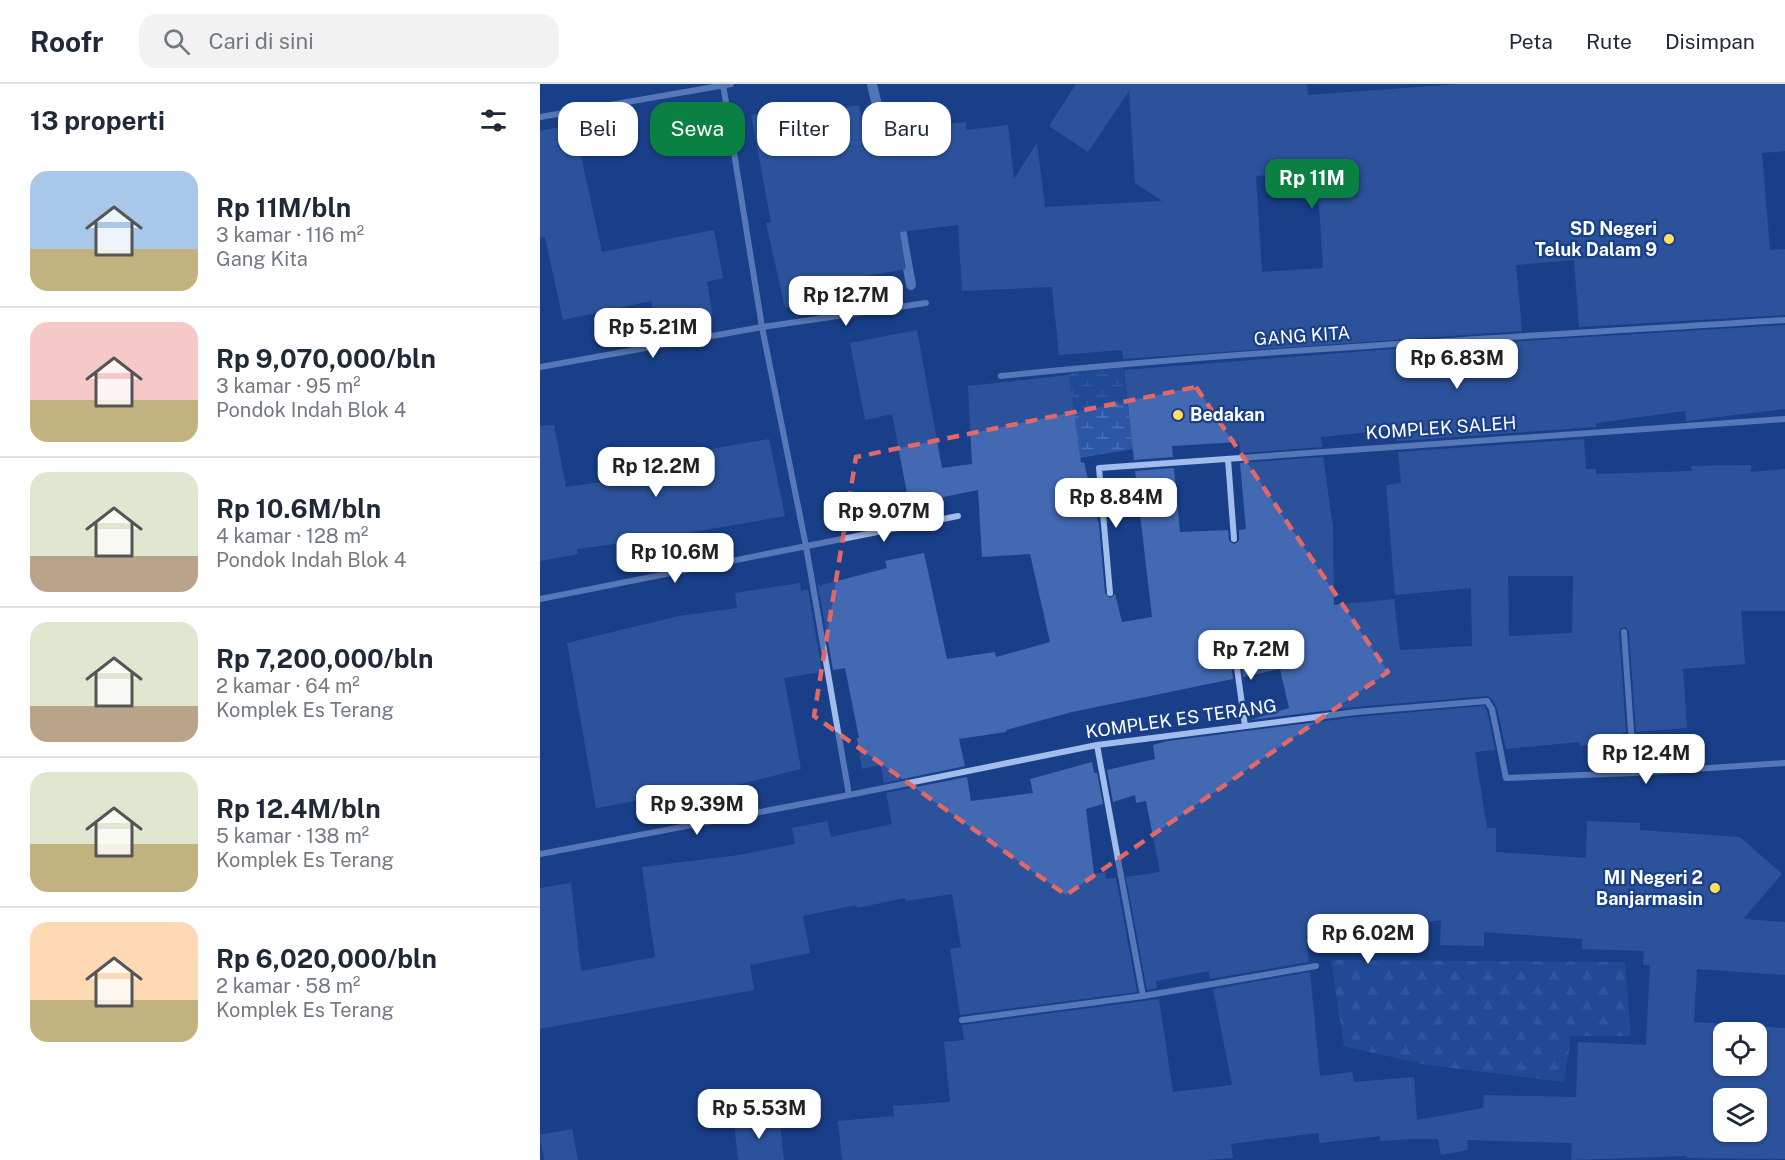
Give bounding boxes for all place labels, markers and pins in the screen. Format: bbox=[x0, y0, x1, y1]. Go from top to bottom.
pin: Rp 11M bbox=[1263, 159, 1361, 210]
place label: SD Negeri Teluk Dalam 9 bbox=[1535, 218, 1657, 260]
marker: SD Negeri Teluk Dalam 9 bbox=[1662, 232, 1676, 246]
pin: Rp 12.7M bbox=[784, 276, 908, 327]
pin: Rp 5.21M bbox=[591, 308, 715, 359]
pin: Rp 6.83M bbox=[1395, 339, 1519, 390]
place label: Bedakan bbox=[1190, 404, 1265, 425]
marker: Bedakan bbox=[1171, 408, 1185, 422]
pin: Rp 12.2M bbox=[594, 447, 718, 498]
pin: Rp 8.84M bbox=[1054, 478, 1178, 529]
pin: Rp 9.07M bbox=[822, 492, 946, 543]
pin: Rp 10.6M bbox=[613, 533, 737, 584]
pin: Rp 7.2M bbox=[1196, 630, 1306, 681]
pin: Rp 12.4M bbox=[1584, 734, 1708, 785]
pin: Rp 9.39M bbox=[635, 785, 759, 836]
place label: MI Negeri 2 Banjarmasin bbox=[1596, 867, 1703, 909]
marker: MI Negeri 2 Banjarmasin bbox=[1708, 881, 1722, 895]
pin: Rp 6.02M bbox=[1306, 914, 1430, 965]
pin: Rp 5.53M bbox=[697, 1089, 821, 1140]

